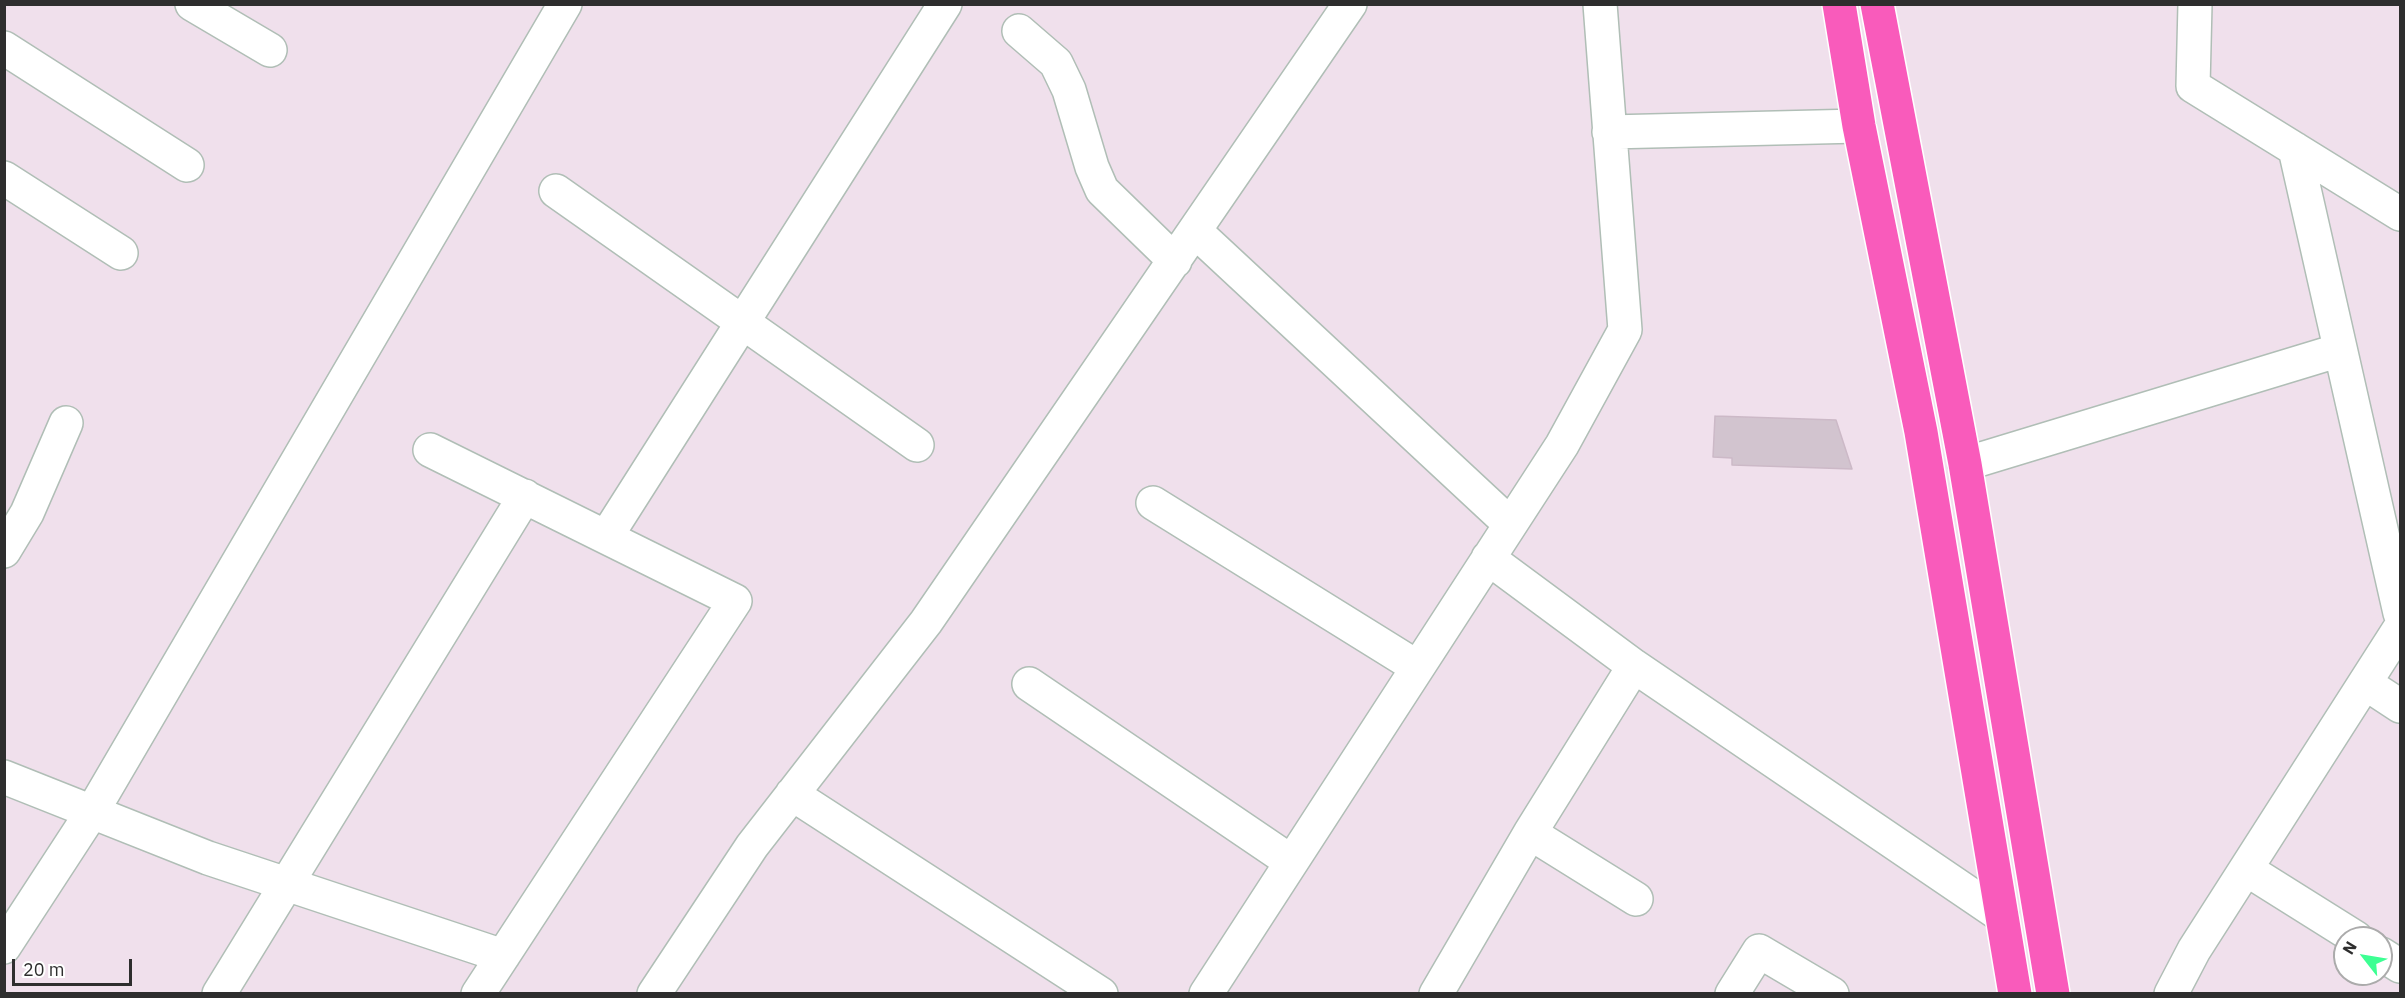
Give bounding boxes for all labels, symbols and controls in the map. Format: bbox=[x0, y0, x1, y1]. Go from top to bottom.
north arrow bbox=[2333, 926, 2393, 986]
text: N bbox=[2338, 938, 2361, 958]
scale bar bbox=[15, 947, 135, 985]
text: 20 m bbox=[23, 958, 65, 981]

